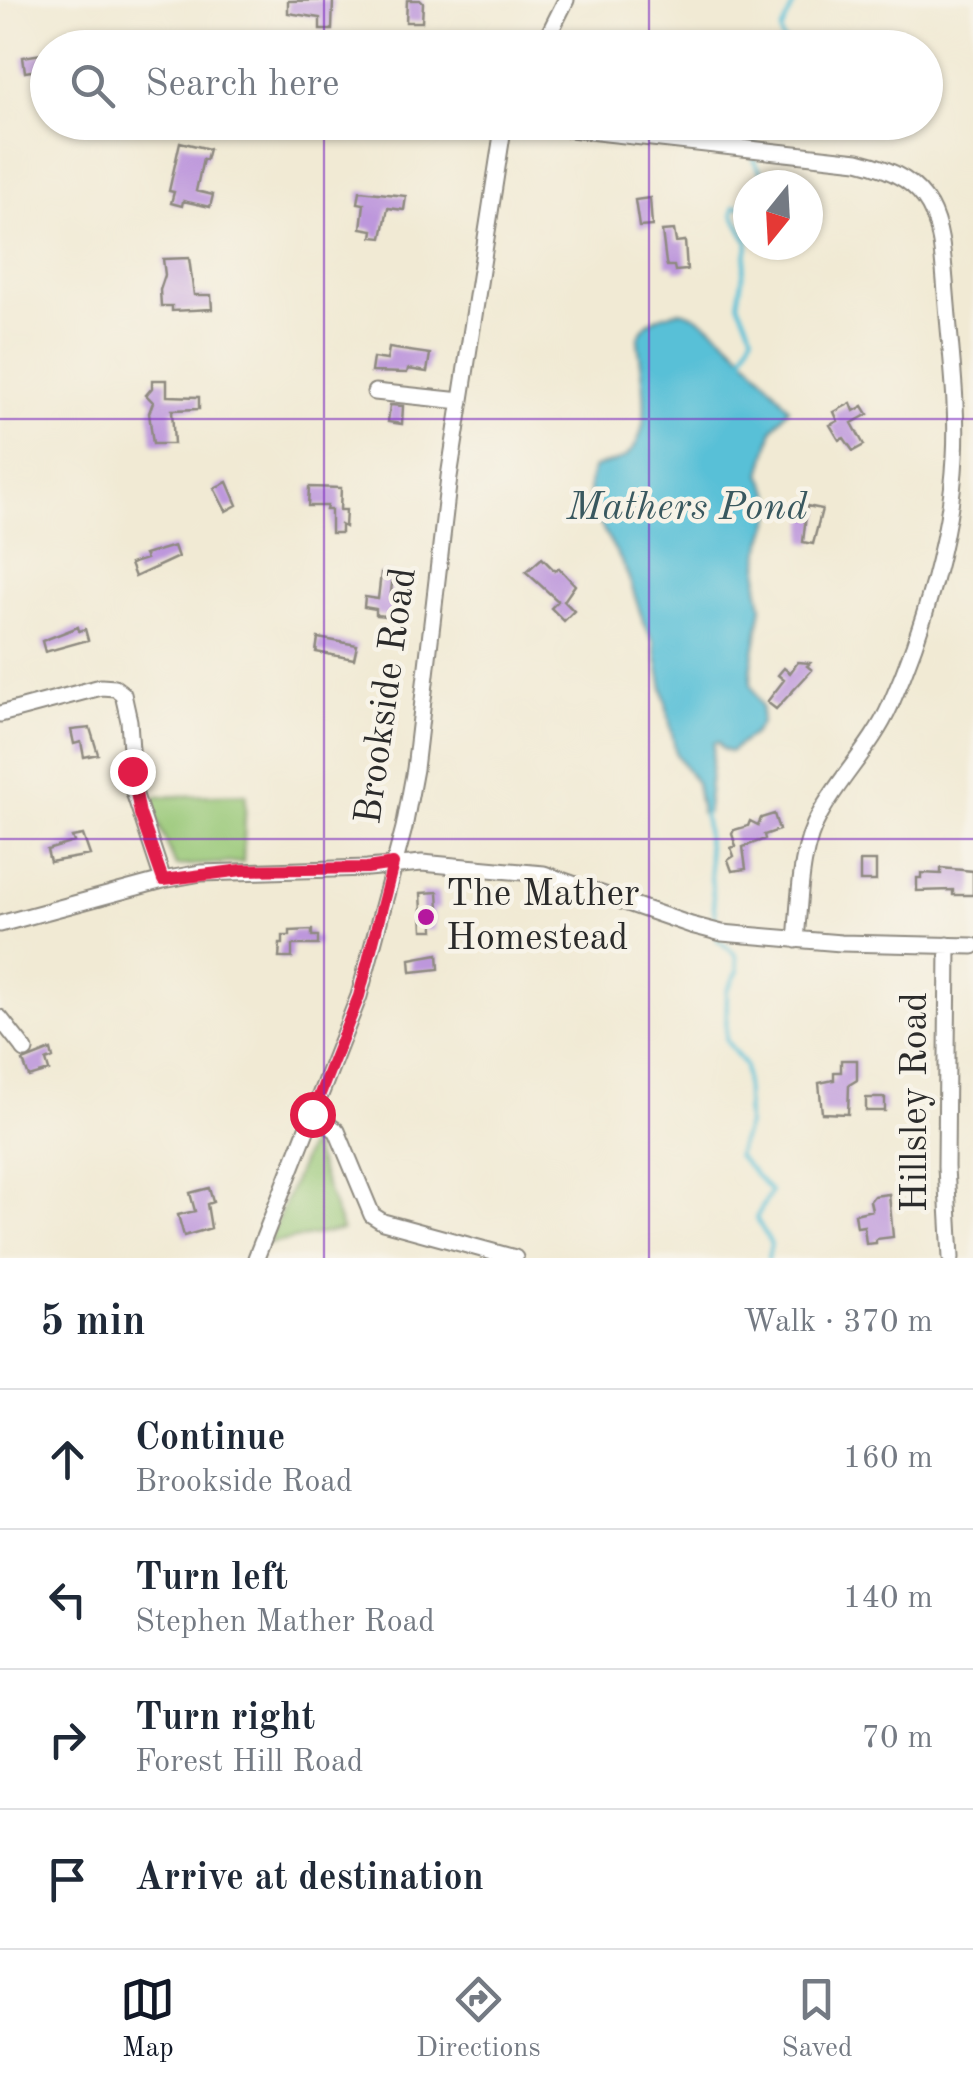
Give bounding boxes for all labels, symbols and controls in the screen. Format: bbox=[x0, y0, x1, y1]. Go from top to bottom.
search box bbox=[30, 30, 943, 140]
icon: search bbox=[65, 58, 120, 113]
text: Search here bbox=[145, 66, 340, 104]
north arrow bbox=[733, 170, 823, 260]
water label: Mathers Pond bbox=[566, 489, 808, 529]
street label: Brookside Road bbox=[350, 565, 424, 827]
route end bbox=[110, 749, 156, 795]
place label: The Mather Homestead bbox=[446, 876, 640, 958]
marker: The Mather Homestead bbox=[415, 906, 437, 928]
street label: Hillsley Road bbox=[897, 992, 935, 1212]
route start bbox=[290, 1092, 336, 1138]
text: 5 min bbox=[40, 1302, 146, 1344]
text: Walk · 370 m bbox=[743, 1307, 933, 1339]
text: Continue bbox=[135, 1420, 285, 1458]
icon: ahead bbox=[40, 1432, 95, 1487]
text: 160 m bbox=[843, 1443, 933, 1475]
text: Brookside Road bbox=[135, 1467, 353, 1499]
text: Turn left bbox=[135, 1560, 288, 1598]
icon: left bbox=[40, 1572, 95, 1627]
text: 140 m bbox=[843, 1583, 933, 1615]
text: Stephen Mather Road bbox=[135, 1607, 435, 1639]
text: Turn right bbox=[135, 1700, 315, 1738]
icon: right bbox=[40, 1712, 95, 1767]
text: 70 m bbox=[862, 1723, 933, 1755]
text: Forest Hill Road bbox=[135, 1747, 363, 1779]
icon: arrive bbox=[40, 1852, 95, 1907]
text: Arrive at destination bbox=[135, 1860, 484, 1898]
tab: Map bbox=[120, 1972, 175, 2067]
tab: Directions bbox=[416, 1972, 541, 2067]
tab: Saved bbox=[781, 1972, 853, 2067]

